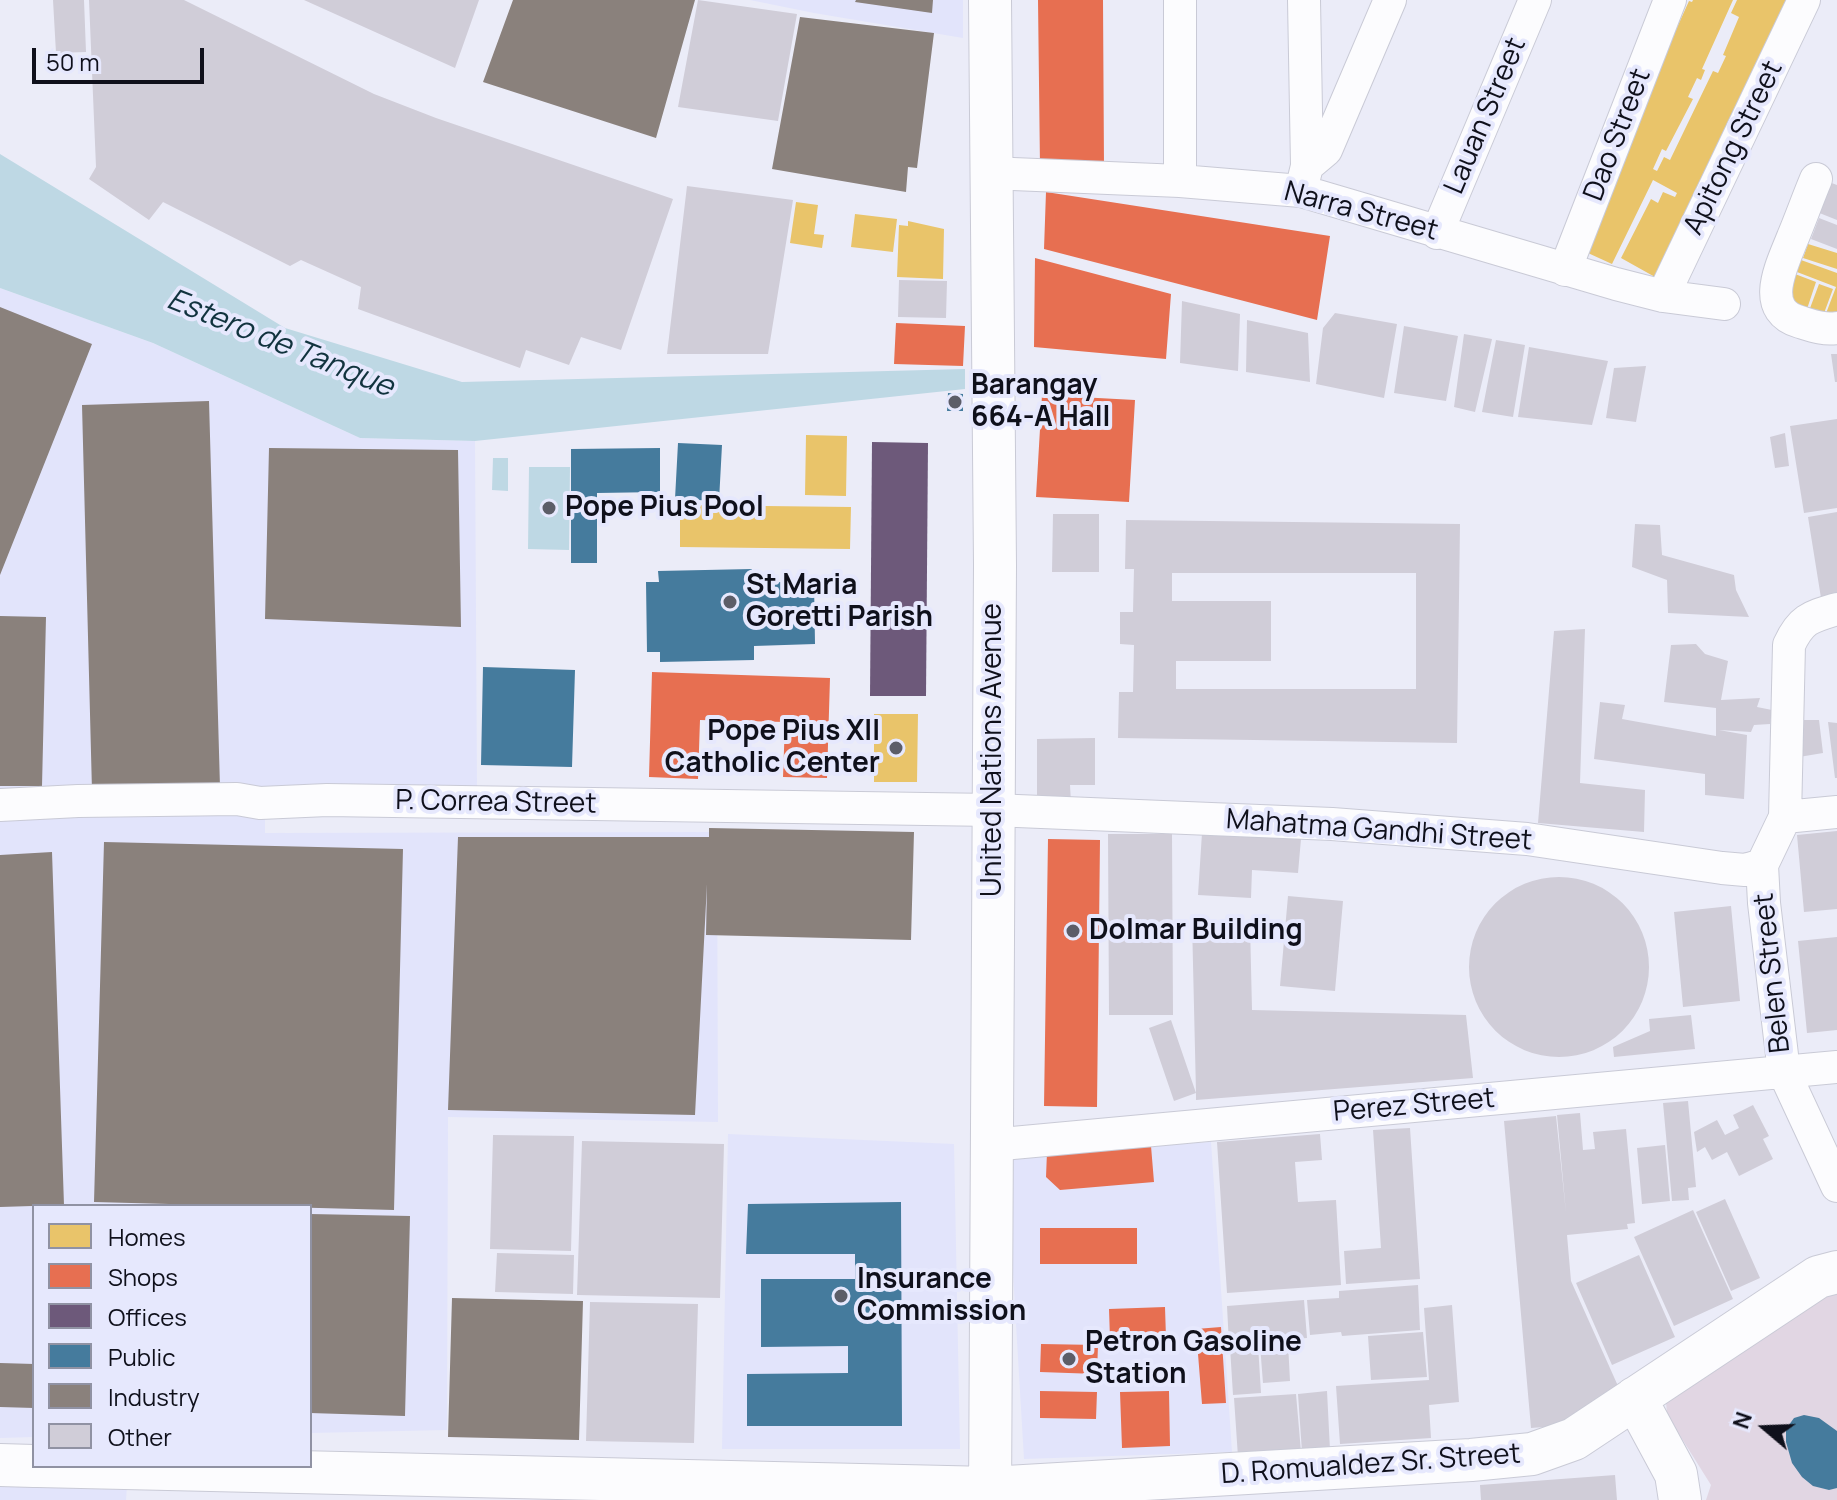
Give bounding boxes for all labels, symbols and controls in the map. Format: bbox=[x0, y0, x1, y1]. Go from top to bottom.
scale bar bbox=[36, 32, 208, 82]
street label: Lauan Street bbox=[1438, 33, 1534, 199]
text: 50 m bbox=[46, 45, 100, 78]
street label: Apitong Street bbox=[1677, 56, 1791, 240]
street label: Dao Street bbox=[1577, 64, 1659, 206]
street label: Narra Street bbox=[1280, 175, 1442, 249]
water label: Estero de Tanque bbox=[162, 282, 398, 406]
place label: Barangay 664-A Hall bbox=[971, 369, 1110, 435]
marker: Barangay 664-A Hall bbox=[946, 393, 964, 411]
place label: Pope Pius Pool bbox=[565, 491, 764, 525]
marker: Pope Pius Pool bbox=[540, 499, 558, 517]
place label: St Maria Goretti Parish bbox=[746, 569, 933, 635]
marker: St Maria Goretti Parish bbox=[721, 593, 739, 611]
street label: United Nations Avenue bbox=[976, 603, 1010, 897]
place label: Pope Pius XII Catholic Center bbox=[665, 715, 880, 781]
marker: Pope Pius XII Catholic Center bbox=[887, 739, 905, 757]
street label: P. Correa Street bbox=[395, 784, 597, 822]
street label: Mahatma Gandhi Street bbox=[1225, 804, 1533, 858]
street label: Belen Street bbox=[1748, 891, 1798, 1055]
place label: Dolmar Building bbox=[1089, 914, 1303, 948]
marker: Dolmar Building bbox=[1064, 922, 1082, 940]
street label: Perez Street bbox=[1332, 1082, 1496, 1130]
legend bbox=[32, 1204, 312, 1468]
text: Homes bbox=[108, 1220, 186, 1253]
text: Shops bbox=[108, 1260, 178, 1293]
place label: Insurance Commission bbox=[857, 1263, 1026, 1329]
marker: Insurance Commission bbox=[832, 1287, 850, 1305]
text: Offices bbox=[108, 1300, 187, 1333]
place label: Petron Gasoline Station bbox=[1085, 1326, 1302, 1392]
text: Public bbox=[108, 1340, 175, 1373]
marker: Petron Gasoline Station bbox=[1060, 1350, 1078, 1368]
text: Industry bbox=[108, 1380, 200, 1413]
north arrow bbox=[1725, 1388, 1805, 1468]
text: N bbox=[1726, 1408, 1759, 1433]
text: Other bbox=[108, 1420, 172, 1453]
street label: D. Romualdez Sr. Street bbox=[1220, 1438, 1522, 1492]

